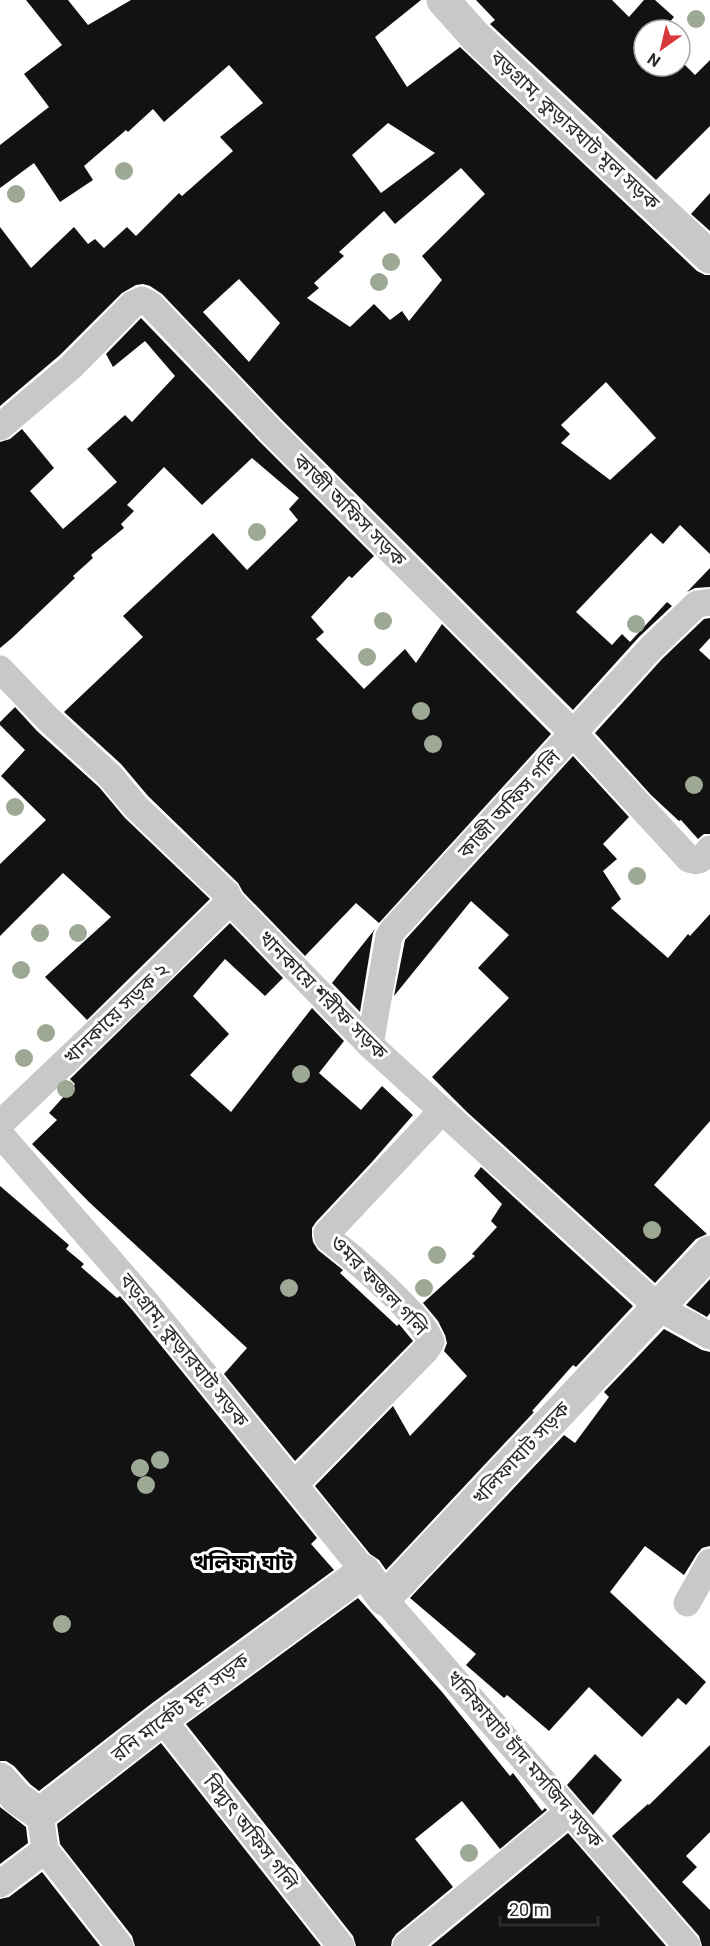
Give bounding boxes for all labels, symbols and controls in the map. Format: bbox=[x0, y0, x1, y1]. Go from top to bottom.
north arrow bbox=[632, 18, 692, 78]
street label: বড়গ্রাম, কুড়ারঘাট মূল সড়ক bbox=[484, 45, 665, 216]
text: N bbox=[644, 49, 664, 71]
street label: কাজী অফিস সড়ক bbox=[288, 448, 412, 572]
street label: কাজী অফিস গলি bbox=[452, 745, 565, 864]
street label: খানকায়ে শরীফ সড়ক bbox=[254, 926, 393, 1065]
street label: খানকায়ে সড়ক ২ bbox=[59, 957, 174, 1069]
street label: ওমর ফজল গলি bbox=[325, 1230, 433, 1340]
street label: বড়গ্রাম, কুড়ারঘাট সড়ক bbox=[114, 1268, 254, 1432]
street label: খলিফাঘাট সড়ক bbox=[467, 1396, 575, 1509]
district label: খলিফা ঘাট bbox=[193, 1550, 294, 1575]
street label: রনি মার্কেট মূল সড়ক bbox=[105, 1646, 255, 1768]
street label: খলিফাঘাট চাঁদ মসজিদ সড়ক bbox=[441, 1665, 609, 1853]
street label: বিদ্যুৎ অফিস গলি bbox=[198, 1769, 304, 1895]
scale bar bbox=[500, 1889, 598, 1927]
text: 20 m bbox=[509, 1899, 549, 1920]

